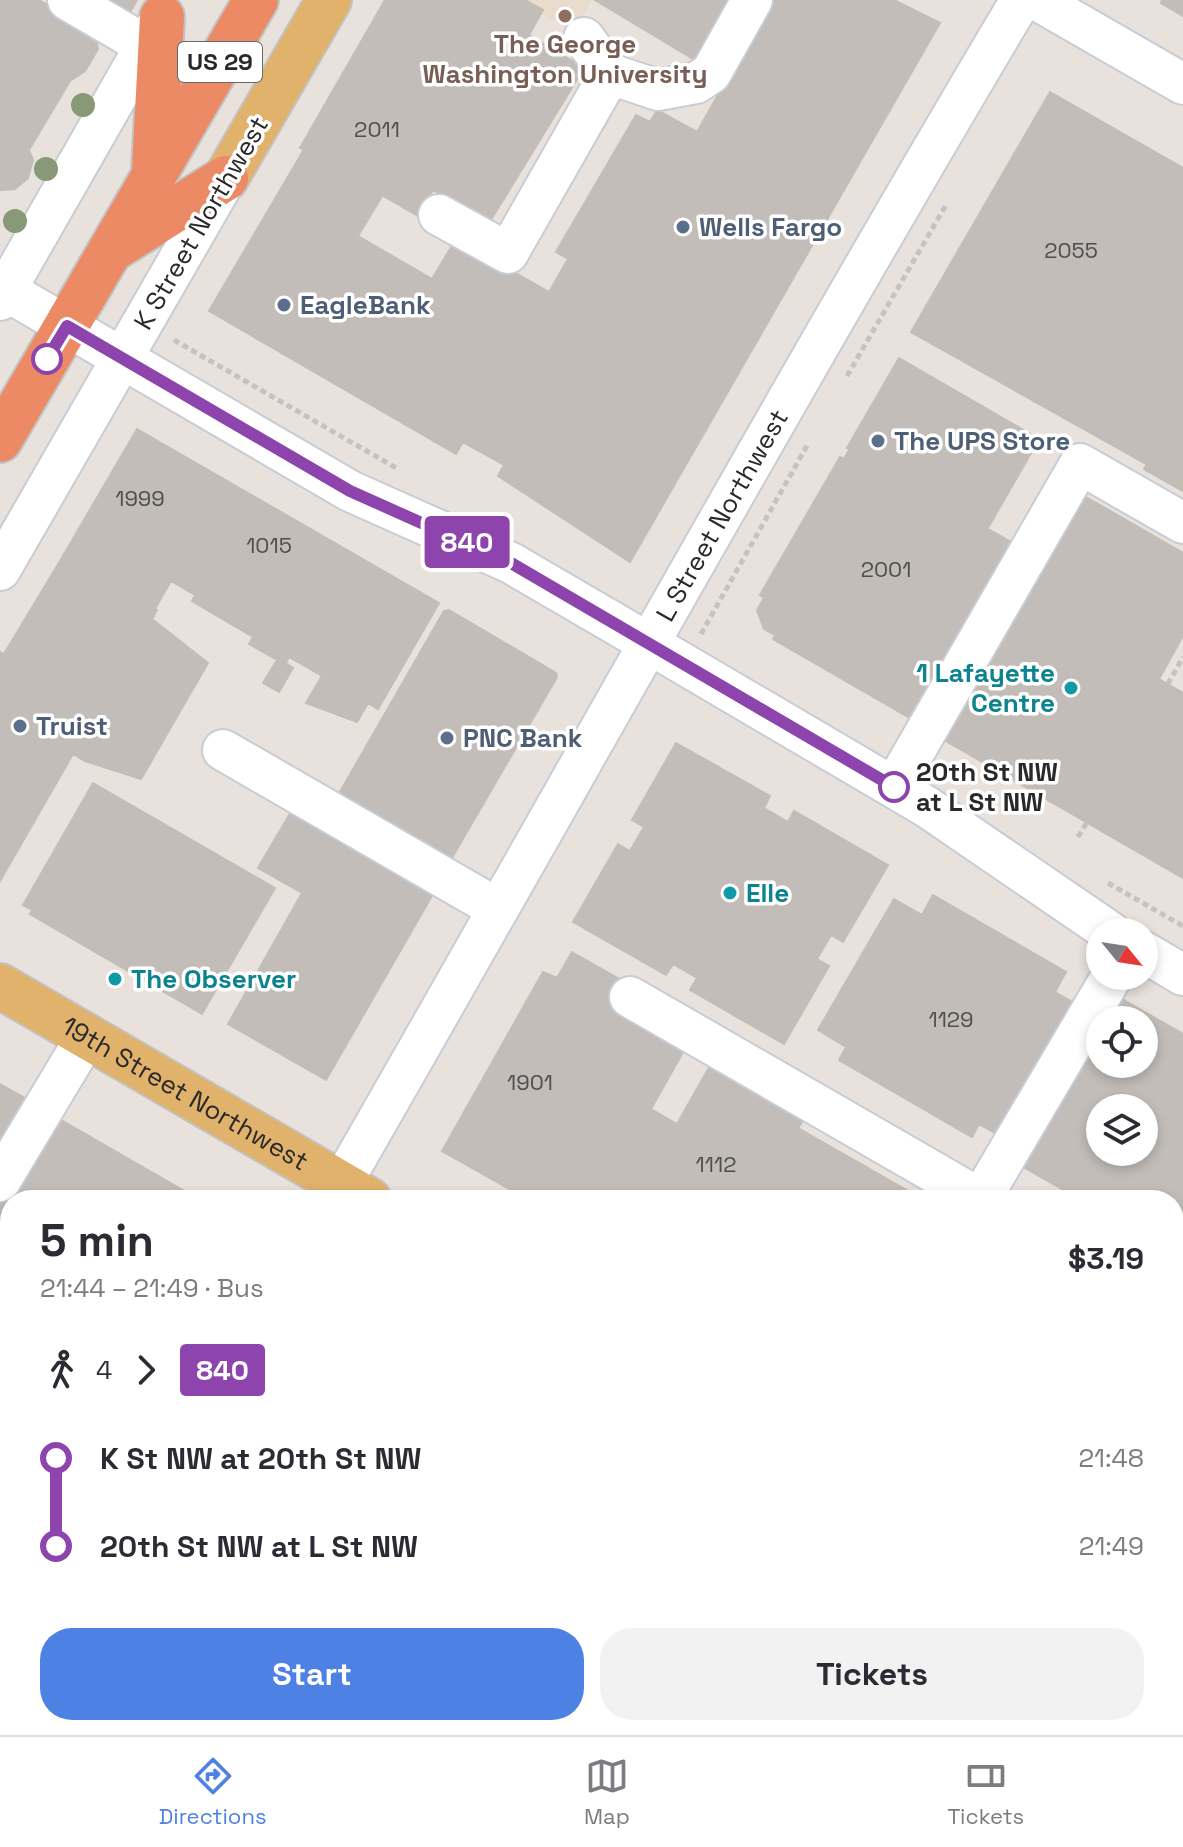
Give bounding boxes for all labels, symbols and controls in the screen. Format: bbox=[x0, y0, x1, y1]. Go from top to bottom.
marker: The George Washington University bbox=[556, 7, 574, 25]
place label: The George Washington University bbox=[423, 27, 707, 91]
road number: US 29 bbox=[178, 42, 262, 82]
street label: K Street Northwest bbox=[126, 110, 276, 336]
house number: 2011 bbox=[354, 115, 400, 143]
place label: Wells Fargo bbox=[699, 210, 842, 244]
marker: Wells Fargo bbox=[674, 218, 692, 236]
house number: 2055 bbox=[1044, 236, 1098, 264]
place label: EagleBank bbox=[300, 288, 431, 322]
marker: EagleBank bbox=[275, 296, 293, 314]
unlabelled marker bbox=[32, 344, 62, 374]
street label: L Street Northwest bbox=[648, 403, 796, 627]
place label: The UPS Store bbox=[894, 424, 1070, 458]
marker: The UPS Store bbox=[869, 432, 887, 450]
house number: 1999 bbox=[115, 484, 165, 512]
line badge: 840 bbox=[421, 516, 513, 568]
text: 840 bbox=[441, 524, 493, 560]
house number: 1015 bbox=[246, 531, 292, 559]
house number: 2001 bbox=[861, 555, 911, 583]
place label: 1 Lafayette Centre bbox=[916, 656, 1055, 720]
marker: 1 Lafayette Centre bbox=[1062, 679, 1080, 697]
place label: Truist bbox=[36, 709, 108, 743]
marker: Truist bbox=[11, 717, 29, 735]
place label: PNC Bank bbox=[463, 721, 583, 755]
marker: PNC Bank bbox=[438, 729, 456, 747]
place label: 20th St NW at L St NW bbox=[916, 755, 1058, 819]
marker: 20th St NW at L St NW bbox=[879, 772, 909, 802]
place label: Elle bbox=[746, 876, 789, 910]
marker: Elle bbox=[721, 884, 739, 902]
north arrow bbox=[1086, 918, 1158, 990]
map controls bbox=[1086, 918, 1158, 1166]
place label: The Observer bbox=[131, 962, 296, 996]
marker: The Observer bbox=[106, 970, 124, 988]
house number: 1129 bbox=[928, 1005, 974, 1033]
button: locate bbox=[1086, 1006, 1158, 1078]
street label: 19th Street Northwest bbox=[56, 1008, 315, 1178]
house number: 1901 bbox=[507, 1068, 553, 1096]
button: layers bbox=[1086, 1094, 1158, 1166]
house number: 1112 bbox=[696, 1150, 736, 1178]
text: 5 min bbox=[40, 1213, 154, 1269]
text: $3.19 bbox=[1068, 1239, 1144, 1278]
text: 21:44 – 21:49 · Bus bbox=[40, 1271, 264, 1305]
icon: walk bbox=[40, 1348, 84, 1392]
icon: forward bbox=[124, 1348, 168, 1392]
text: 840 bbox=[196, 1352, 249, 1388]
text: 4 bbox=[96, 1353, 112, 1387]
text: K St NW at 20th St NW bbox=[100, 1439, 421, 1478]
text: 21:48 bbox=[1078, 1441, 1144, 1475]
text: 20th St NW at L St NW bbox=[100, 1527, 418, 1566]
text: 21:49 bbox=[1079, 1529, 1144, 1563]
button: Start bbox=[40, 1628, 584, 1720]
button: Tickets bbox=[600, 1628, 1144, 1720]
tab: Directions bbox=[159, 1754, 267, 1830]
tab: Map bbox=[584, 1754, 630, 1830]
tab: Tickets bbox=[947, 1754, 1024, 1830]

